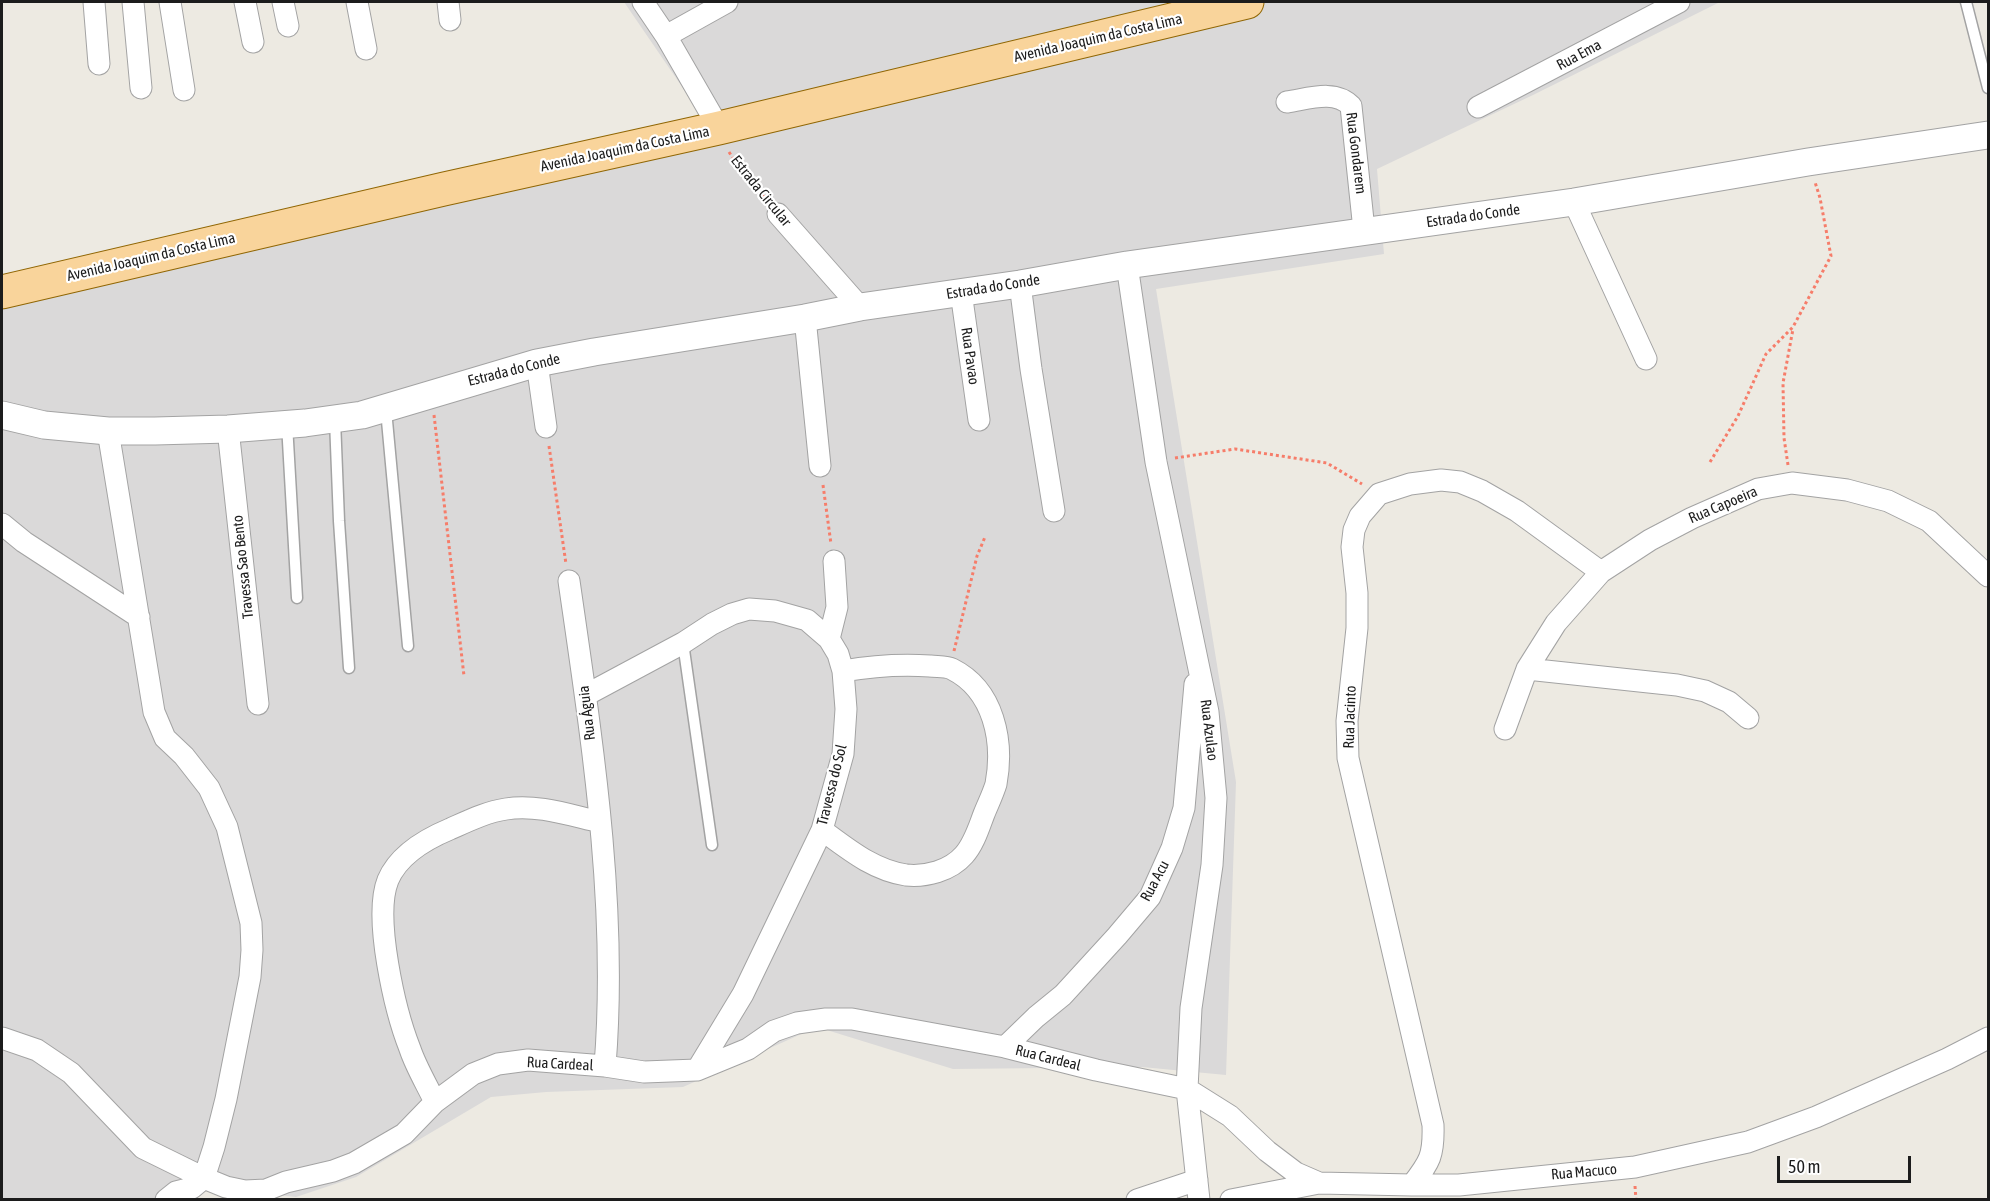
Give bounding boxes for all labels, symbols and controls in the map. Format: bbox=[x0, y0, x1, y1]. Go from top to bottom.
street label: Avenida Joaquim da Costa Lima bbox=[1012, 10, 1184, 66]
street label: Rua Ema bbox=[1554, 36, 1604, 74]
street label: Rua Gondarem bbox=[1342, 111, 1370, 195]
street label: Avenida Joaquim da Costa Lima bbox=[539, 122, 711, 176]
street label: Estrada Circular bbox=[727, 152, 795, 230]
street label: Estrada do Conde bbox=[1425, 201, 1521, 231]
street label: Avenida Joaquim da Costa Lima bbox=[65, 229, 237, 285]
street label: Estrada do Conde bbox=[945, 271, 1041, 303]
street label: Rua Pavao bbox=[957, 326, 983, 386]
street label: Estrada do Conde bbox=[466, 350, 562, 390]
street label: Rua Capoeira bbox=[1686, 482, 1760, 528]
street label: Travessa Sao Bento bbox=[229, 514, 257, 620]
street label: Rua Águia bbox=[575, 684, 599, 742]
street label: Rua Jacinto bbox=[1340, 685, 1360, 749]
street label: Rua Azulao bbox=[1196, 698, 1222, 762]
street label: Travessa do Sol bbox=[813, 743, 851, 827]
street label: Rua Acu bbox=[1137, 857, 1173, 905]
street label: Rua Cardeal bbox=[1013, 1041, 1083, 1075]
street label: Rua Cardeal bbox=[526, 1053, 594, 1075]
scale bar bbox=[1780, 1144, 1914, 1182]
text: 50 m bbox=[1788, 1156, 1820, 1177]
street label: Rua Macuco bbox=[1550, 1160, 1618, 1184]

